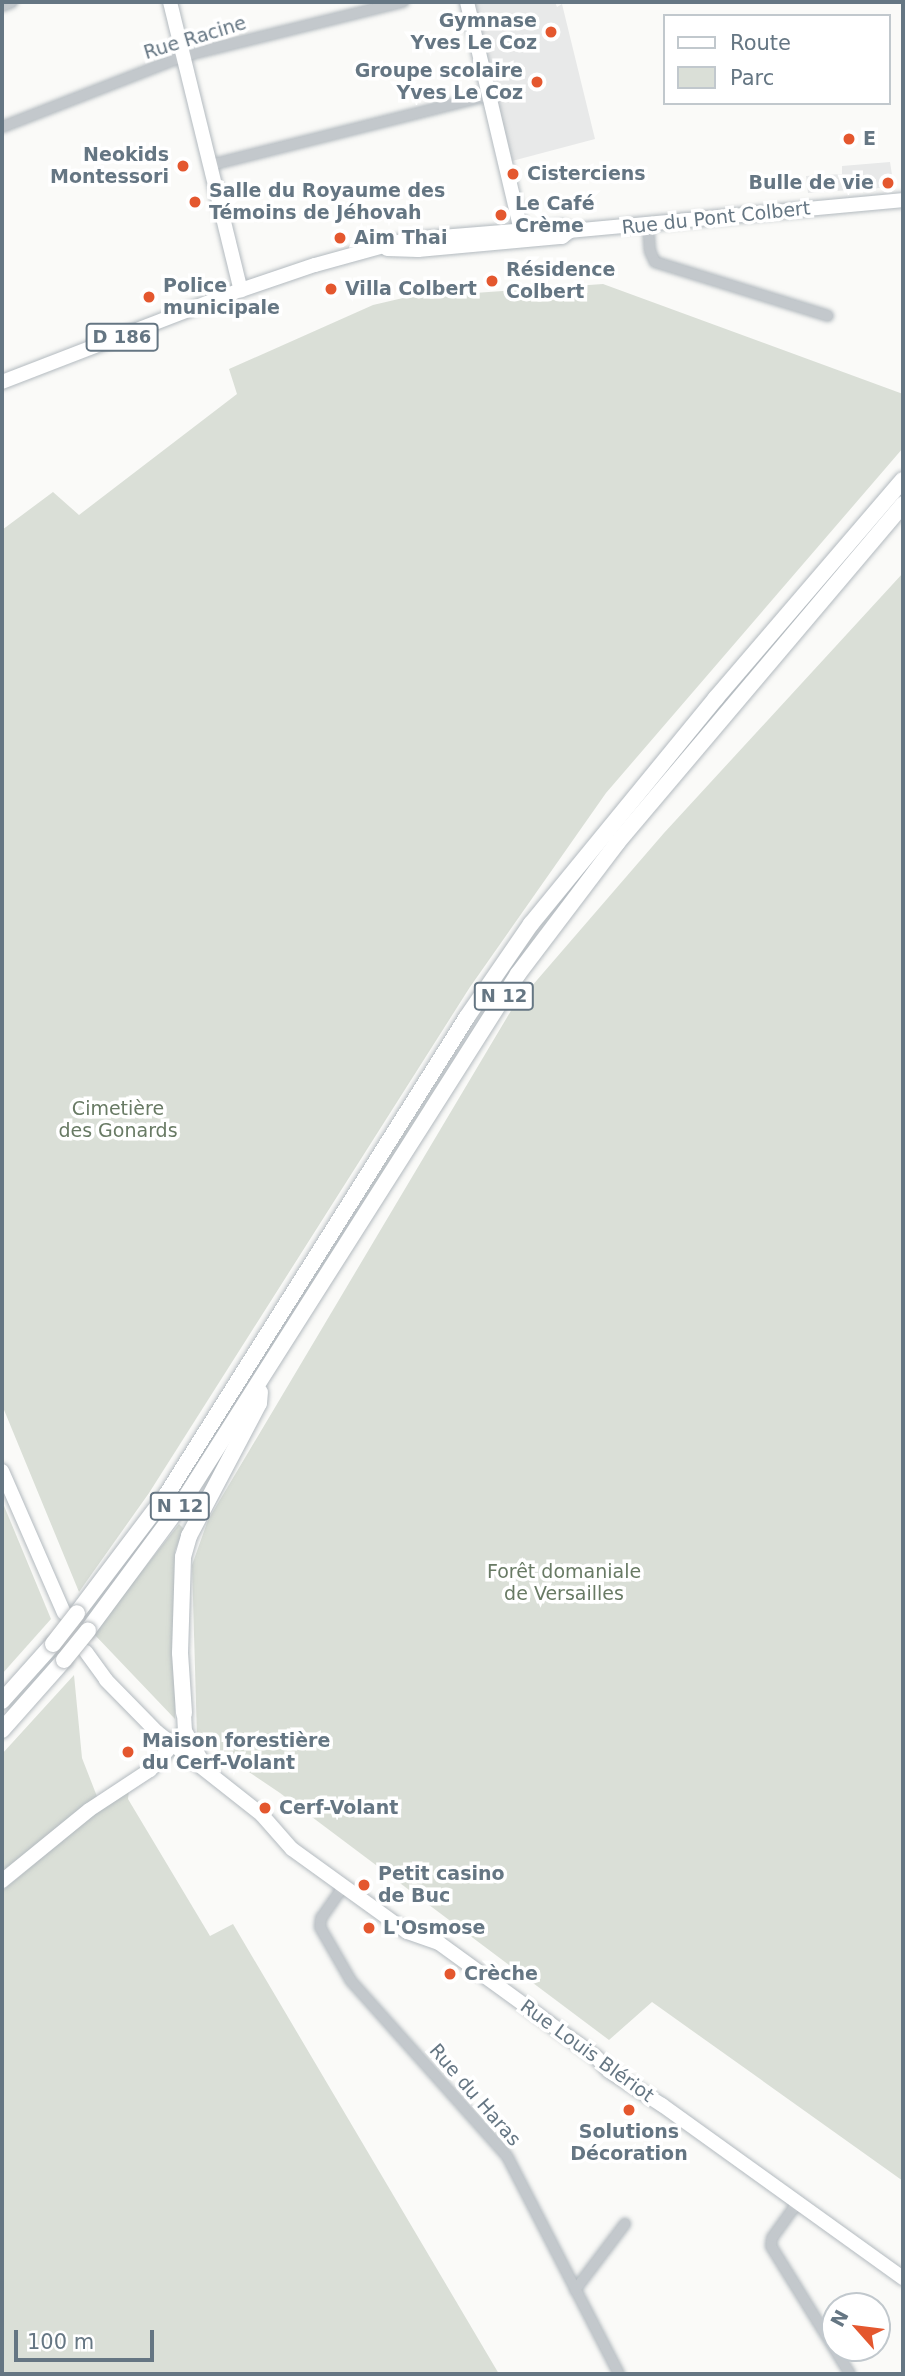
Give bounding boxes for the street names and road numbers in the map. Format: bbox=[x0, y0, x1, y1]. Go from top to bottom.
street label: Rue Racine bbox=[141, 12, 249, 64]
street label: Rue du Pont Colbert bbox=[621, 197, 811, 239]
road number: D 186 bbox=[85, 323, 159, 352]
road number: N 12 bbox=[472, 981, 536, 1010]
road number: N 12 bbox=[148, 1492, 212, 1520]
street label: Rue Louis Blériot bbox=[516, 1995, 658, 2107]
street label: Rue du Haras bbox=[425, 2039, 525, 2151]

